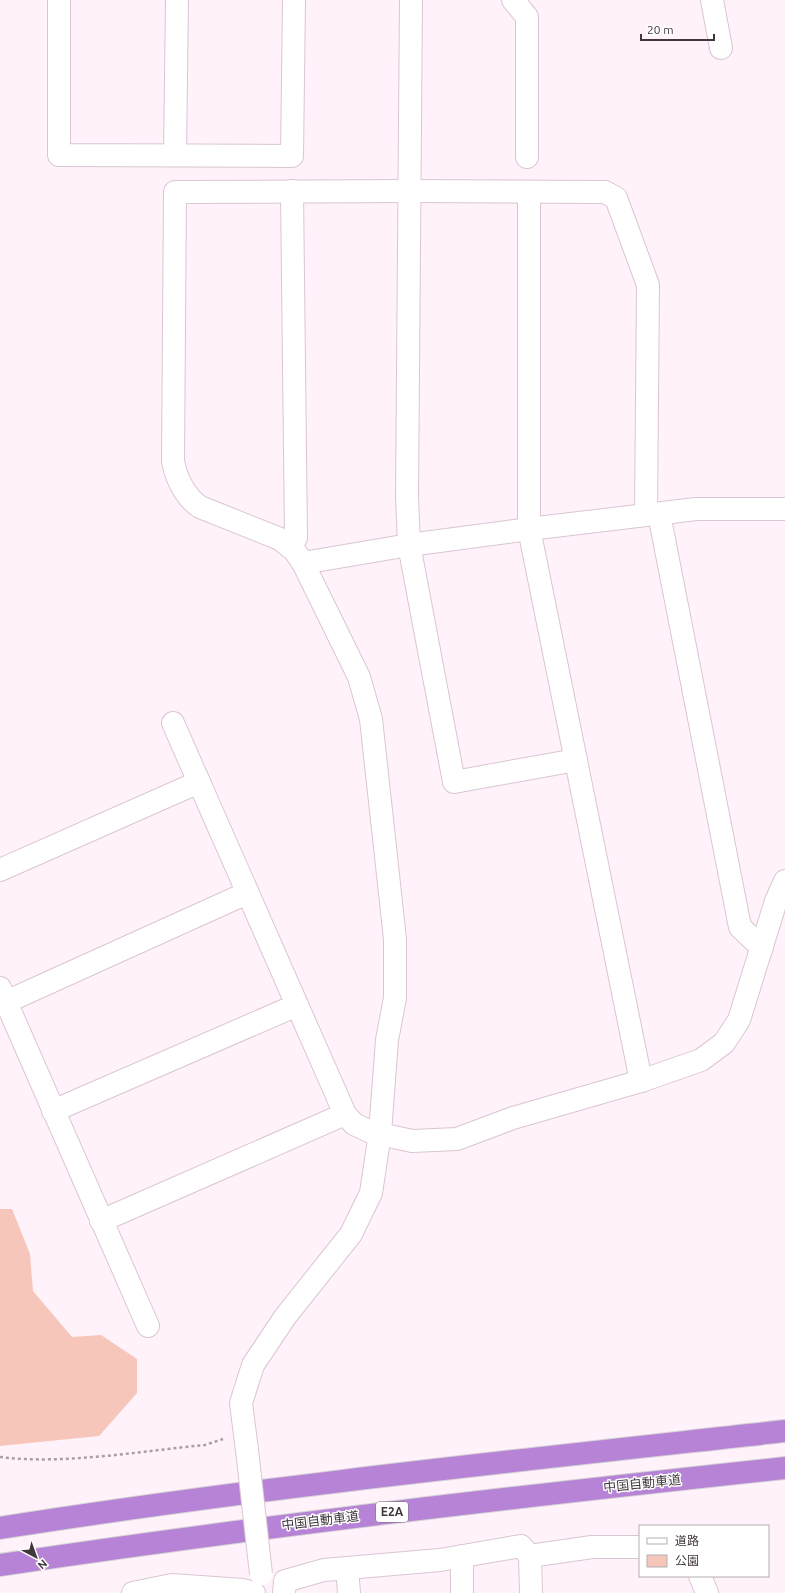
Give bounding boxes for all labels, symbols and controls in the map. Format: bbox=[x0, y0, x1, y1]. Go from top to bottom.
scale bar bbox=[641, 16, 714, 42]
text: 20 m bbox=[647, 23, 674, 36]
street label: 中国自動車道 bbox=[602, 1472, 682, 1494]
road number: E2A bbox=[376, 1502, 408, 1522]
street label: 中国自動車道 bbox=[280, 1508, 360, 1532]
legend bbox=[639, 1525, 769, 1577]
text: 道路 bbox=[675, 1534, 699, 1547]
north arrow bbox=[16, 1537, 56, 1577]
text: 公園 bbox=[675, 1554, 699, 1567]
text: N bbox=[36, 1557, 50, 1572]

